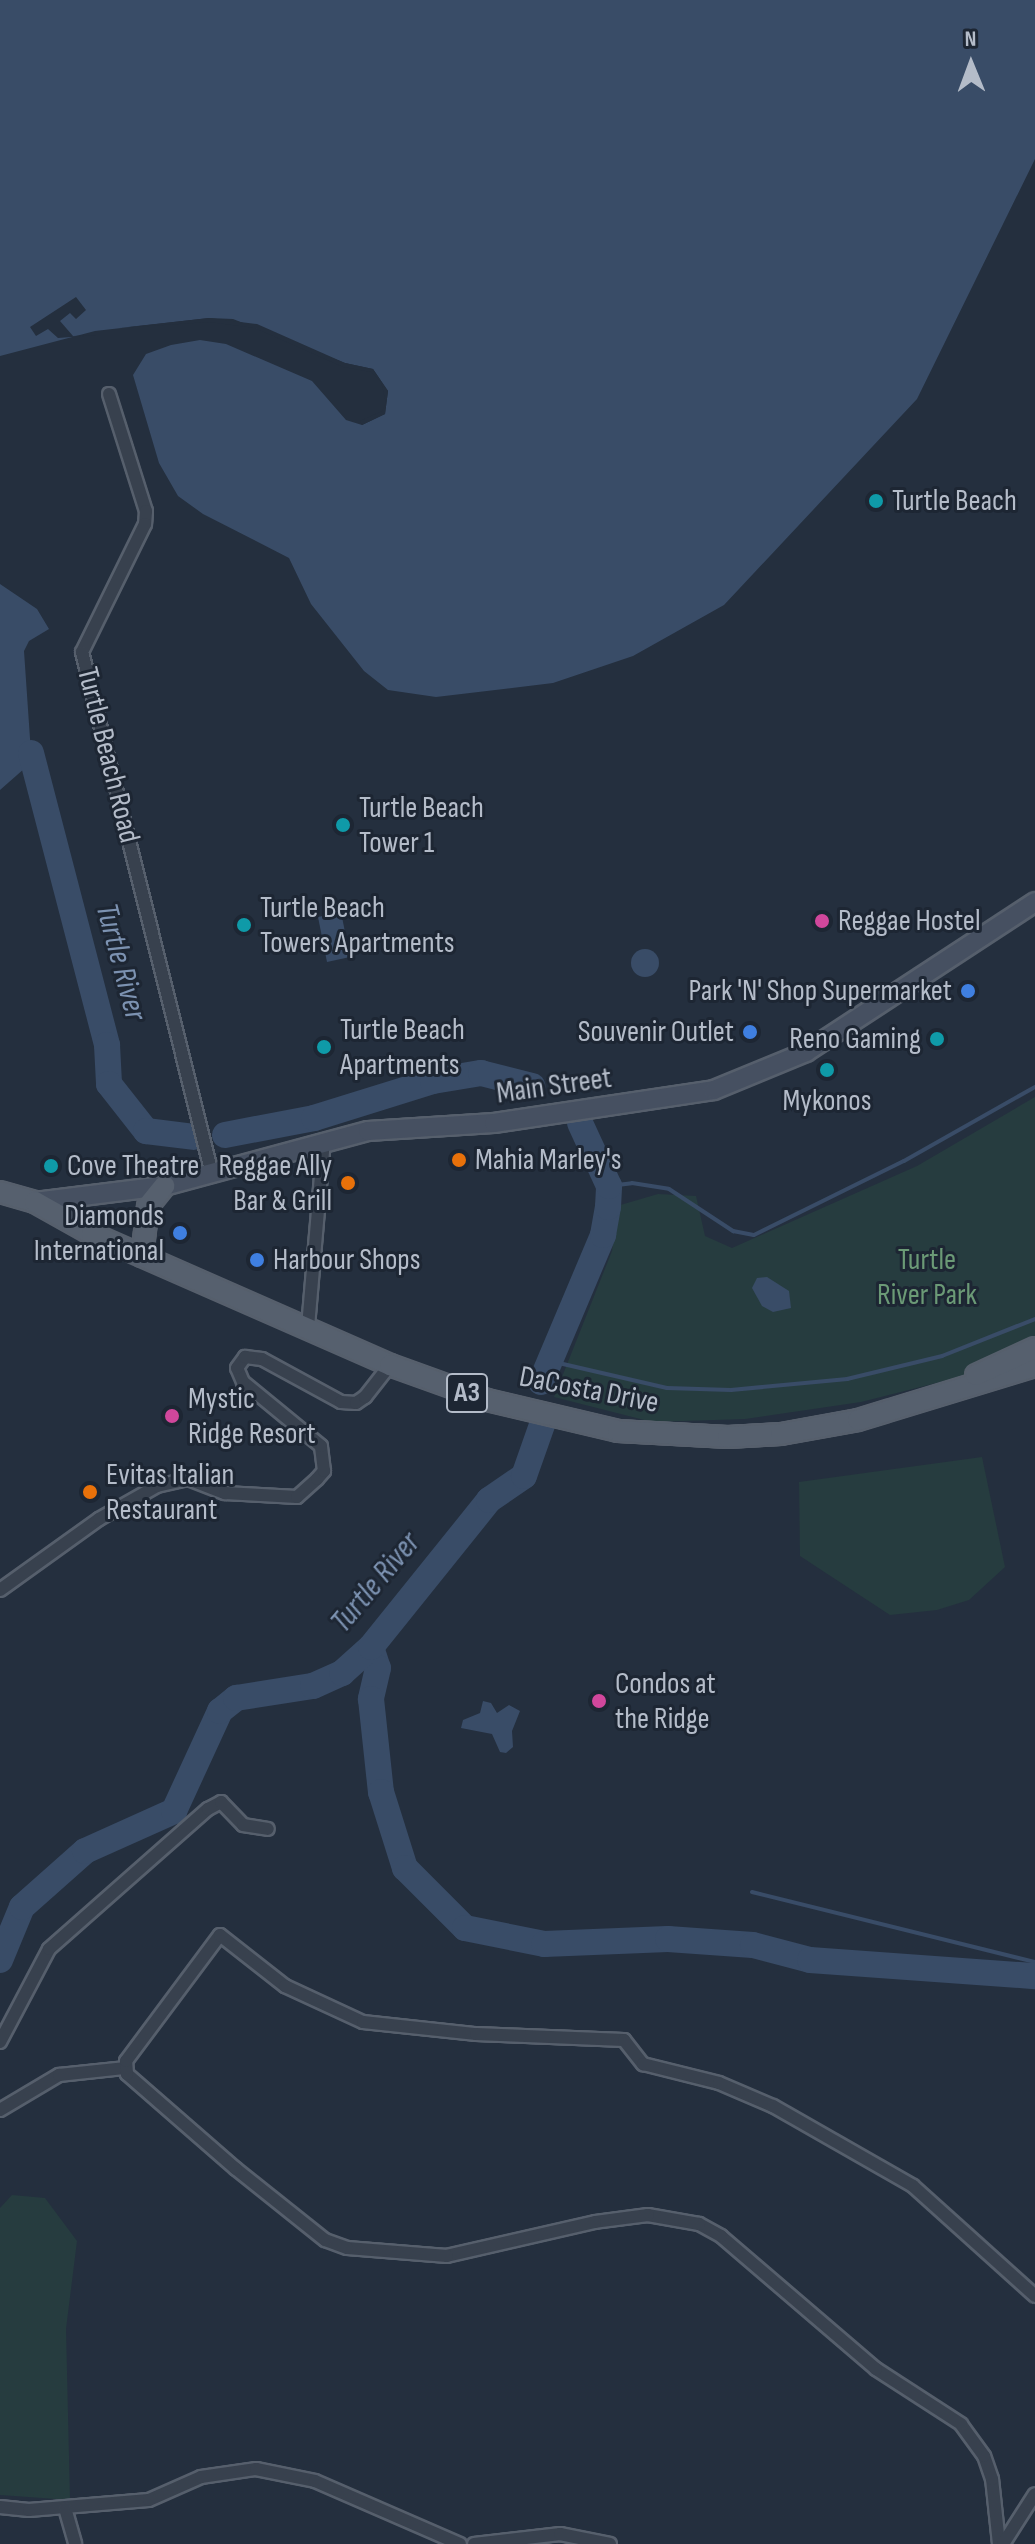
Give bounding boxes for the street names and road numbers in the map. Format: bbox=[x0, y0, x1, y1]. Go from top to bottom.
street label: Turtle Beach Road bbox=[69, 663, 147, 847]
street label: Main Street bbox=[494, 1060, 614, 1112]
street label: DaCosta Drive bbox=[516, 1359, 662, 1421]
road number: A3 bbox=[445, 1369, 489, 1417]

